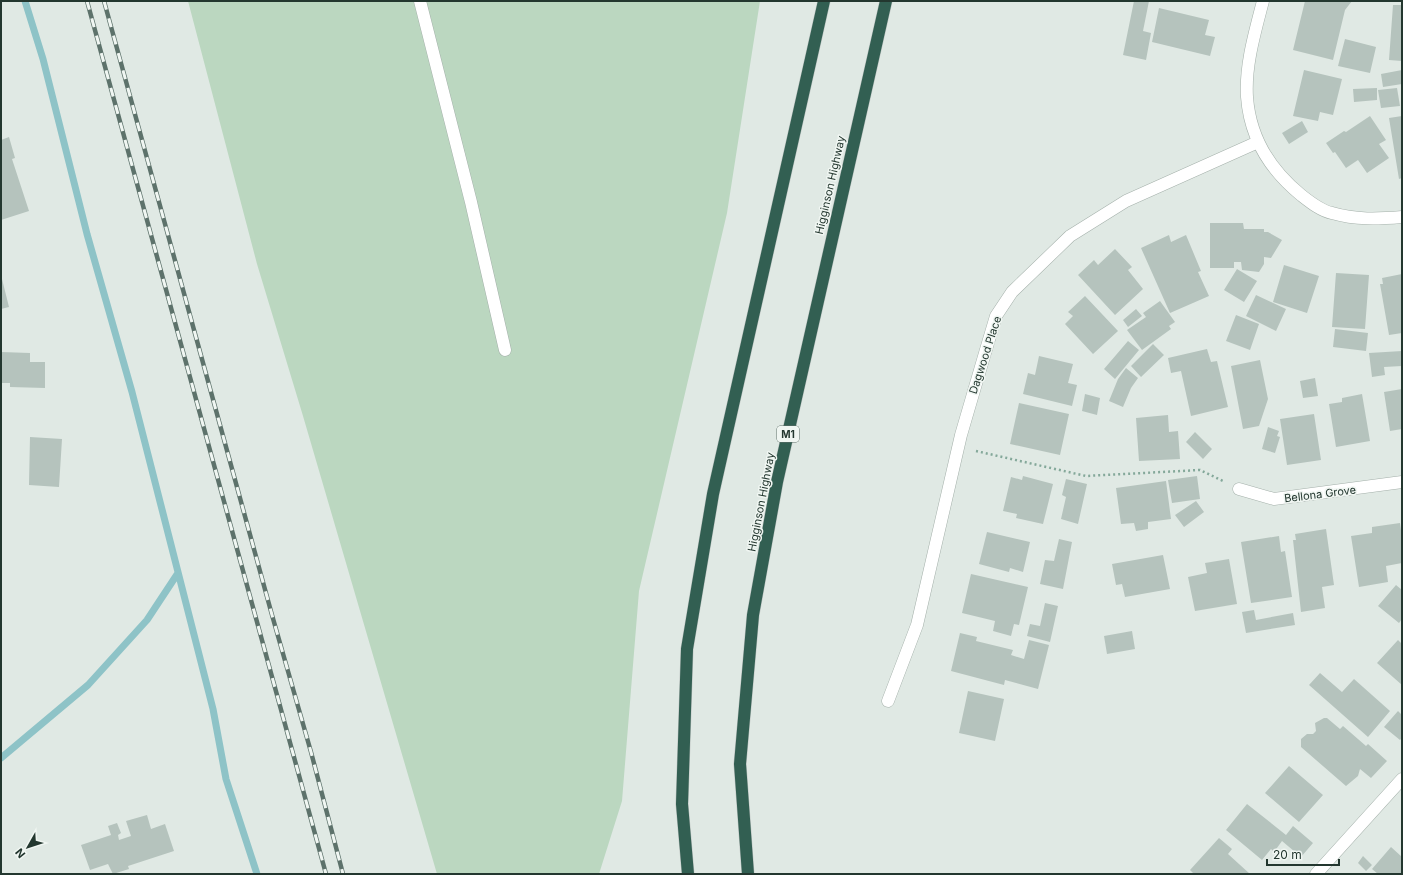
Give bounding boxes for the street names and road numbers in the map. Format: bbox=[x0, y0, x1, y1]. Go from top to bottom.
street label: Higginson Highway bbox=[812, 134, 848, 236]
street label: Dagwood Place bbox=[966, 314, 1004, 396]
road number: M1 bbox=[777, 426, 799, 442]
street label: Higginson Highway bbox=[745, 451, 777, 553]
street label: Bellona Grove bbox=[1283, 483, 1357, 505]

